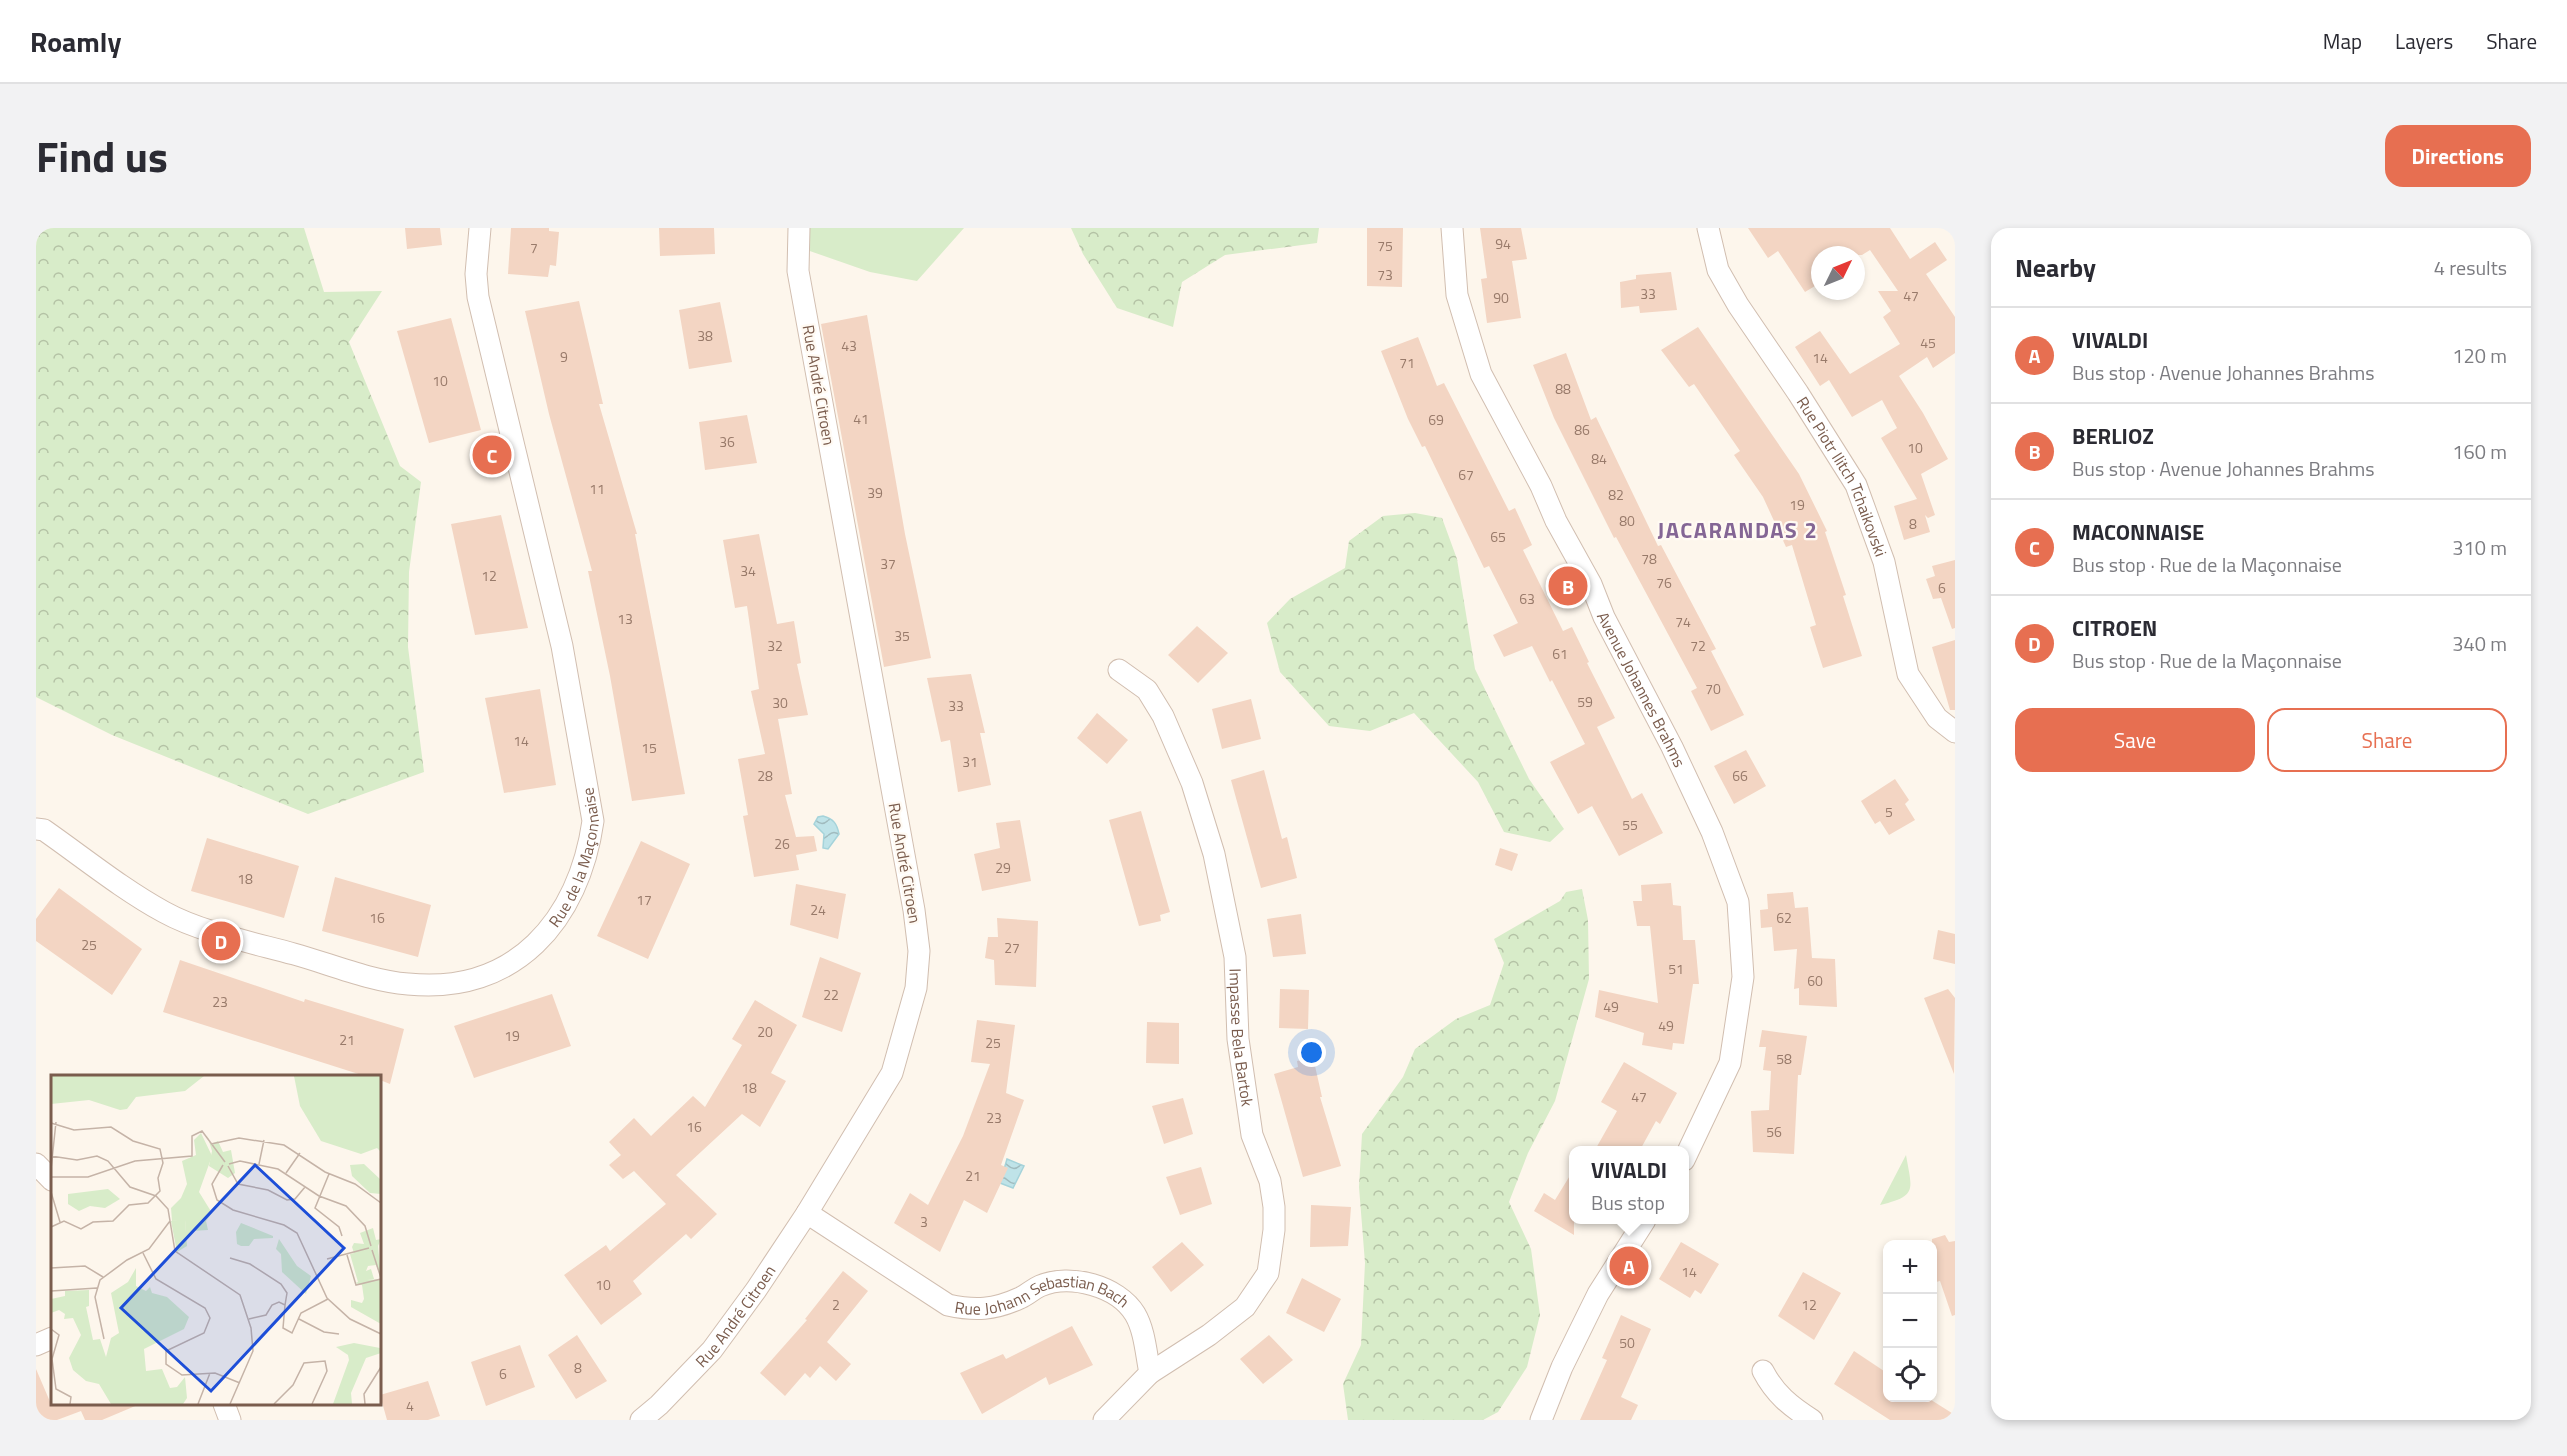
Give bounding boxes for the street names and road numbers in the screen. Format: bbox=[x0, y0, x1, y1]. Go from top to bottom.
street label: Rue André Citroen bbox=[797, 323, 841, 447]
street label: Rue Piotr Ilitch Tchaikovski bbox=[1791, 392, 1893, 560]
street label: Avenue Johannes Brahms bbox=[1591, 607, 1692, 771]
street label: Rue de la Maçonnaise bbox=[542, 786, 605, 932]
street label: Rue André Citroen bbox=[883, 801, 927, 925]
street label: Impasse Bela Bartok bbox=[1223, 968, 1260, 1108]
street label: Rue André Citroen bbox=[690, 1260, 781, 1373]
street label: Rue Johann Sebastian Bach bbox=[953, 1269, 1135, 1321]

